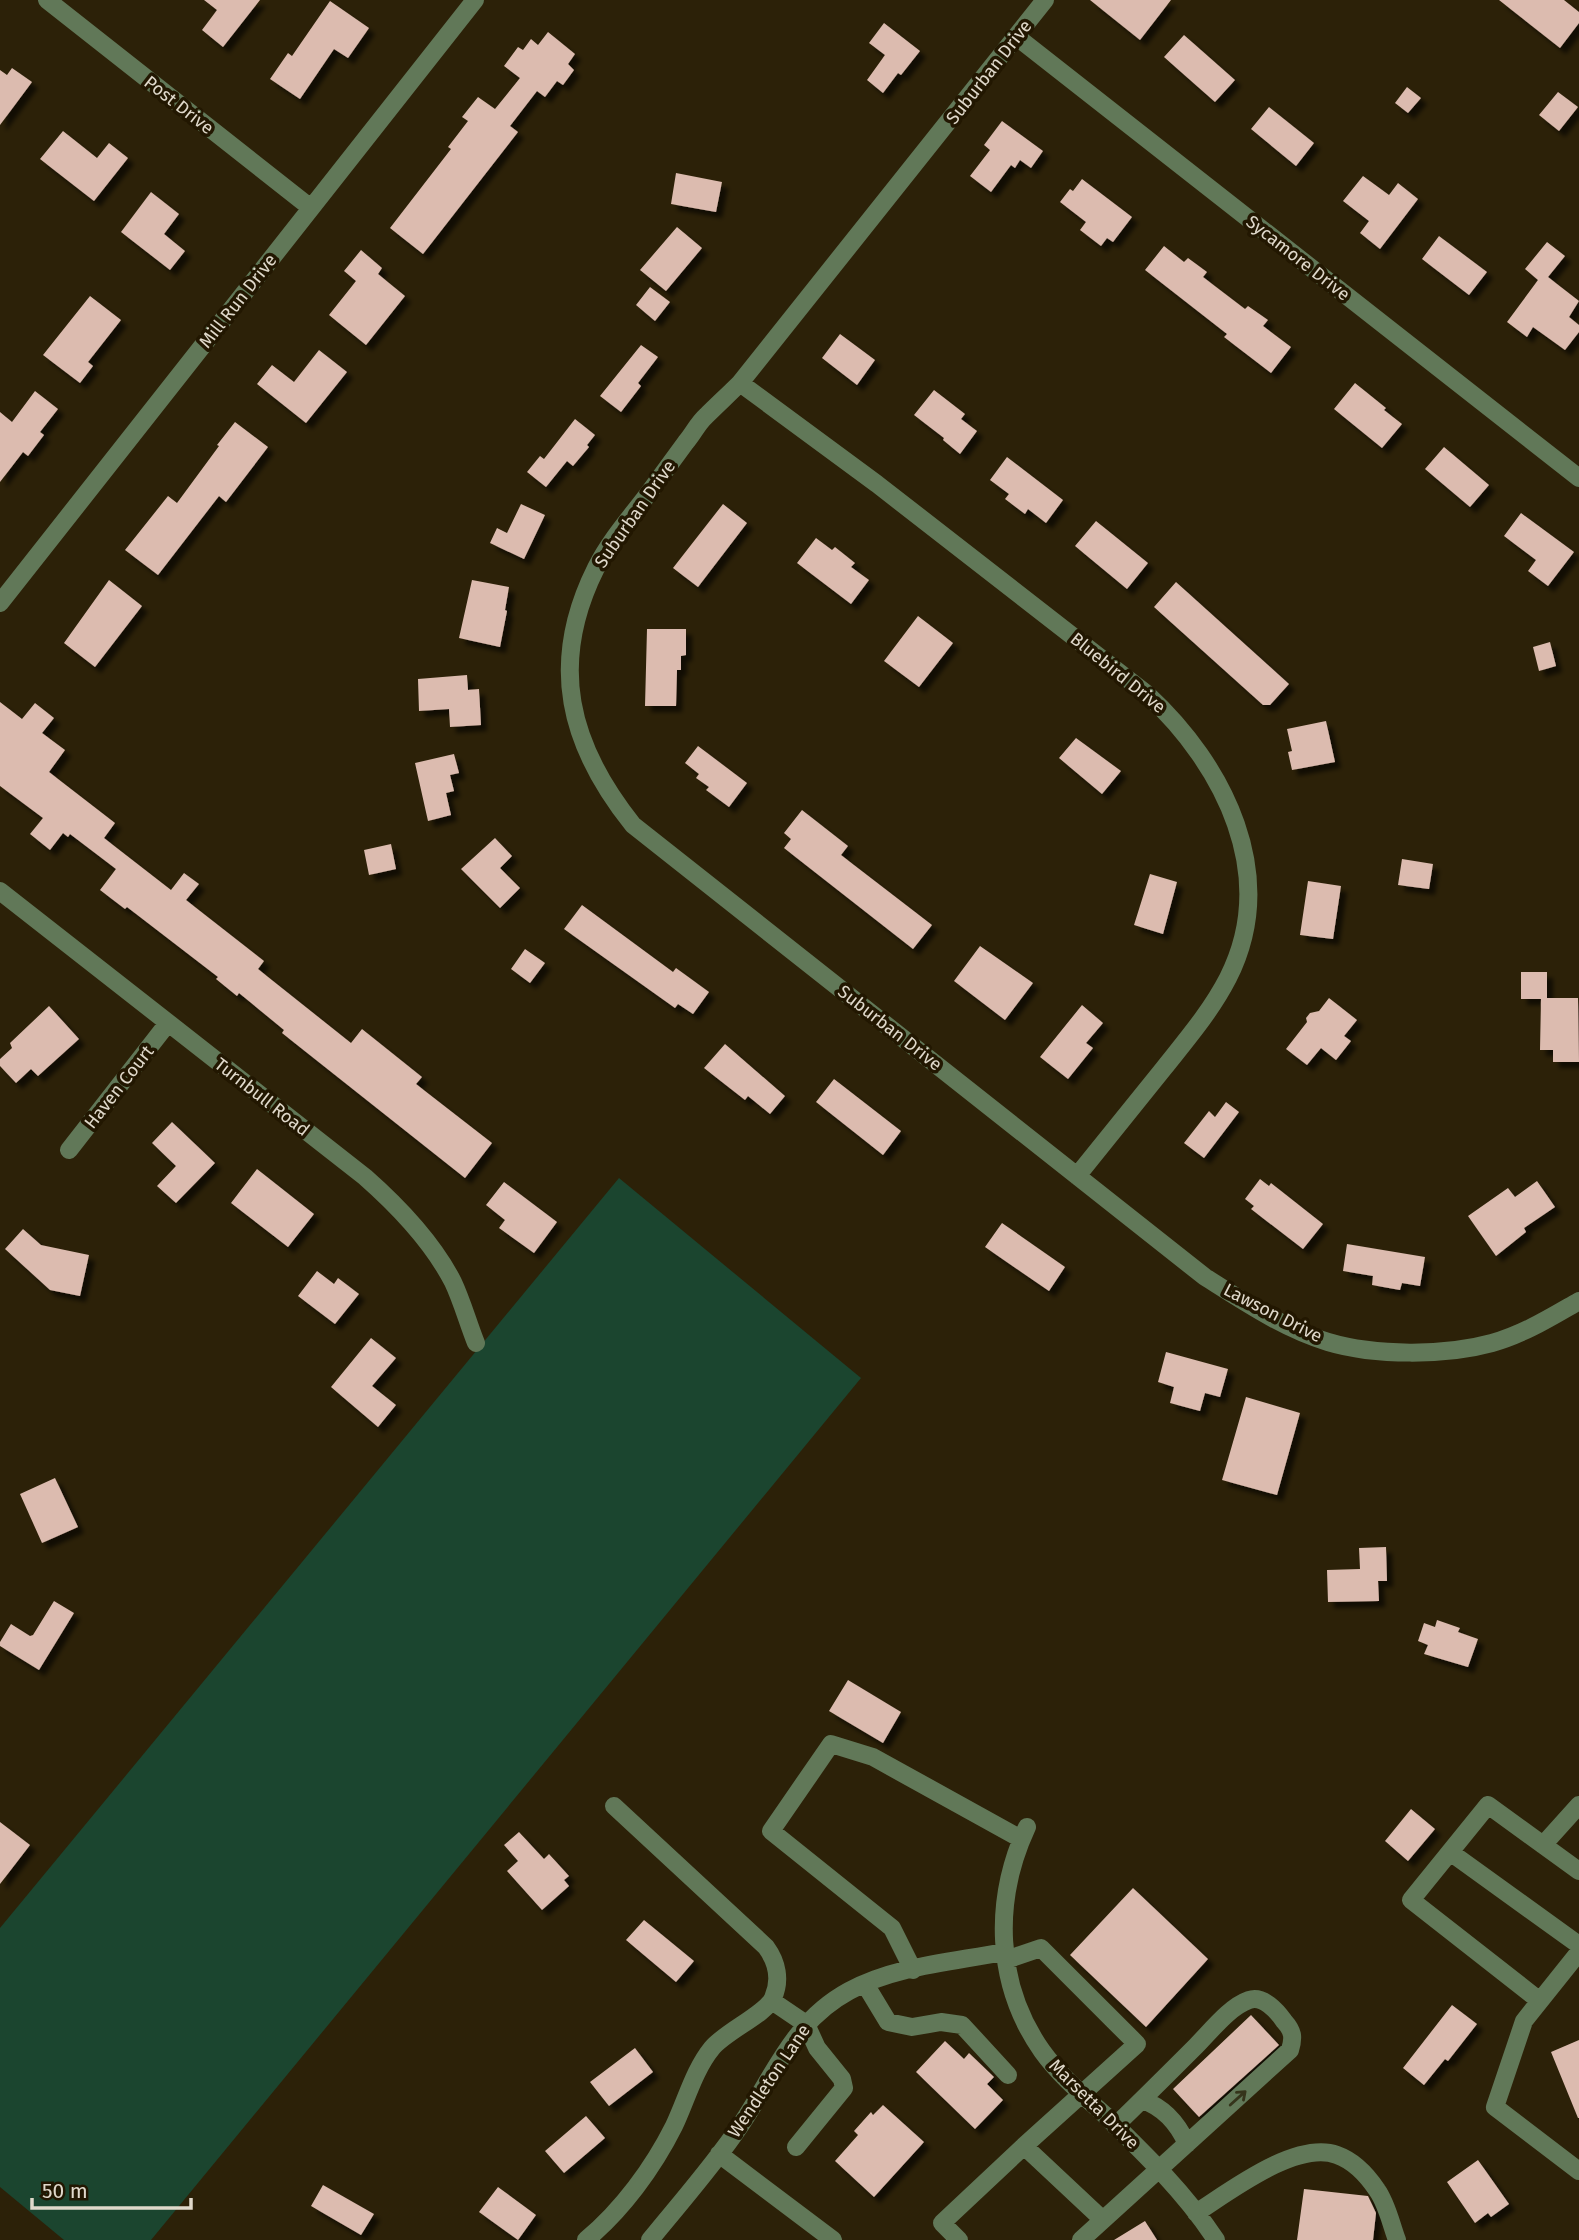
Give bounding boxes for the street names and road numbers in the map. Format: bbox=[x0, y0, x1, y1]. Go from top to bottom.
street label: Suburban Drive bbox=[941, 15, 1037, 129]
street label: Post Drive bbox=[140, 71, 218, 139]
street label: Sycamore Drive bbox=[1242, 211, 1354, 305]
street label: Mill Run Drive bbox=[194, 250, 282, 352]
street label: Suburban Drive bbox=[590, 456, 680, 572]
street label: Bluebird Drive bbox=[1066, 628, 1170, 718]
street label: Suburban Drive bbox=[833, 980, 947, 1076]
street label: Haven Court bbox=[80, 1040, 159, 1133]
street label: Turnbull Road bbox=[210, 1053, 314, 1141]
street label: Lawson Drive bbox=[1220, 1279, 1326, 1347]
street label: Wendleton Lane bbox=[723, 2020, 815, 2142]
street label: Marsetta Drive bbox=[1044, 2054, 1144, 2154]

